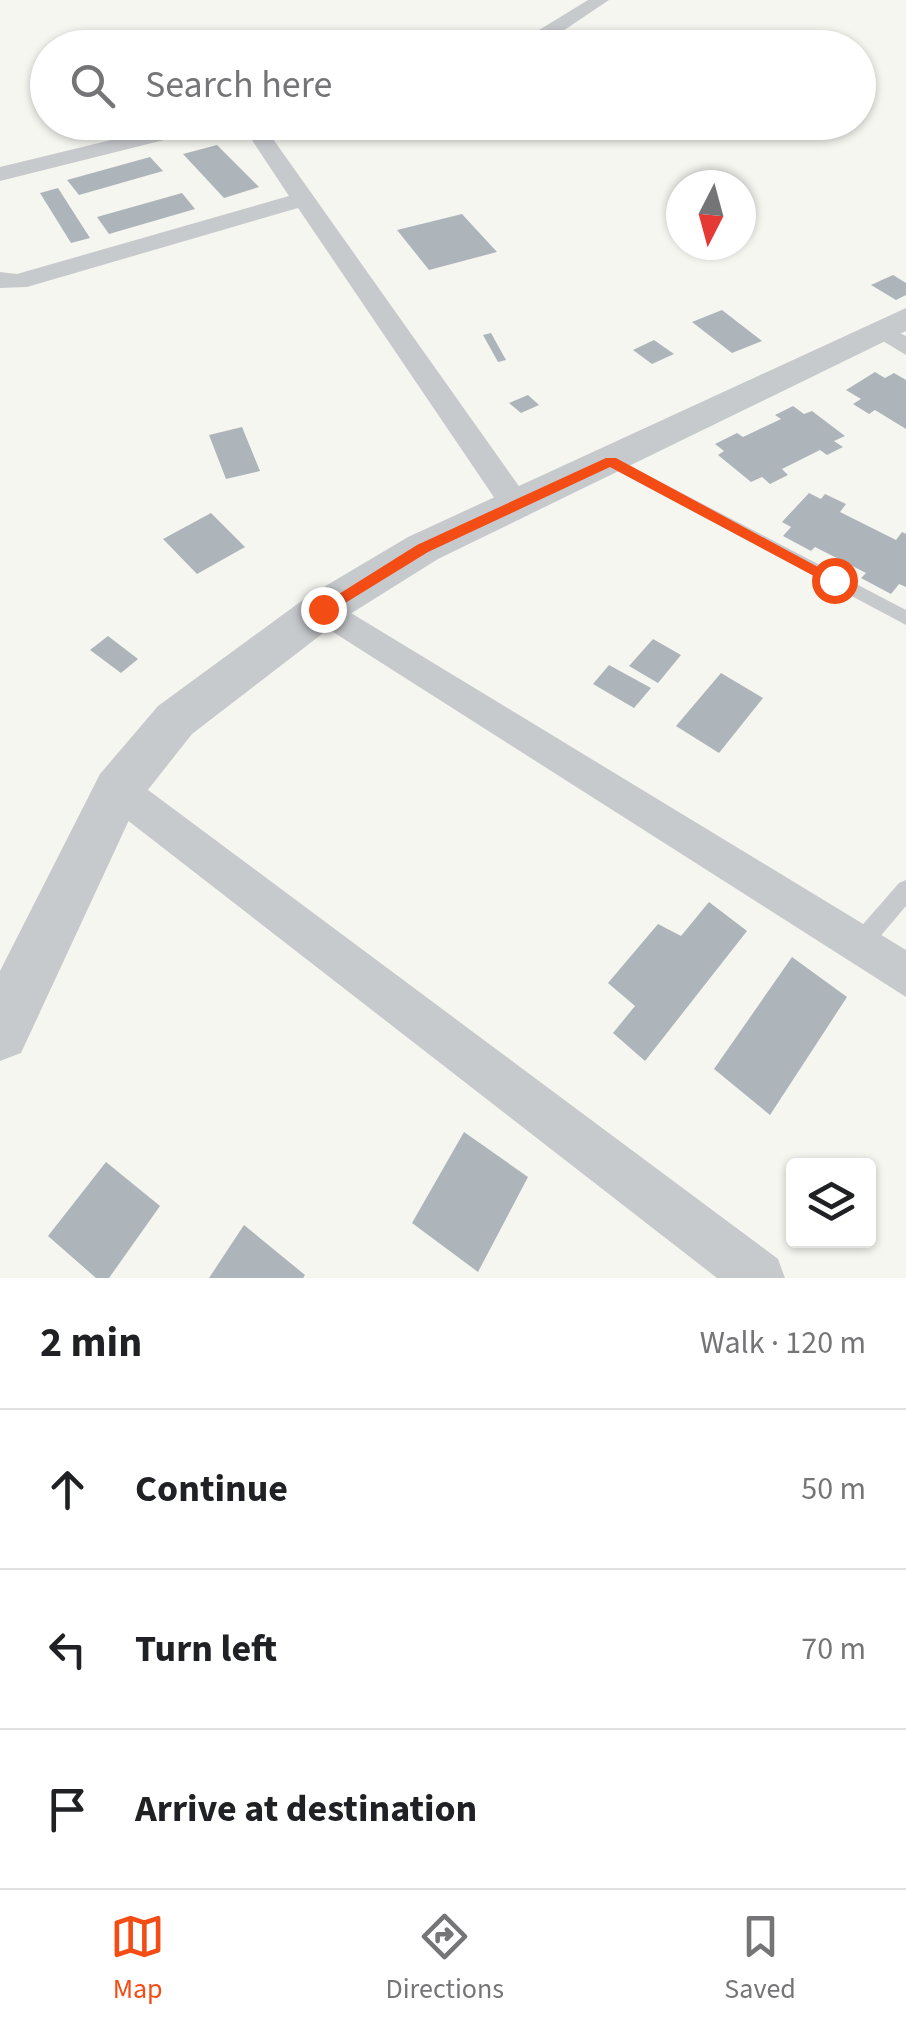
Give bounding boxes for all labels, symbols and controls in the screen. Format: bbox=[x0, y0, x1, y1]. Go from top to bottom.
search box bbox=[30, 30, 876, 140]
icon: search bbox=[65, 58, 120, 113]
text: Search here bbox=[145, 58, 332, 112]
north arrow bbox=[666, 170, 756, 260]
route start bbox=[812, 558, 858, 604]
route end bbox=[301, 587, 347, 633]
map controls bbox=[786, 1158, 876, 1248]
button: layers bbox=[786, 1158, 876, 1248]
text: 2 min bbox=[40, 1313, 142, 1373]
text: Walk · 120 m bbox=[700, 1320, 866, 1366]
icon: ahead bbox=[40, 1462, 95, 1517]
text: Continue bbox=[135, 1462, 288, 1516]
text: 50 m bbox=[801, 1466, 866, 1512]
icon: left bbox=[40, 1622, 95, 1677]
text: Turn left bbox=[135, 1622, 277, 1676]
text: 70 m bbox=[801, 1626, 866, 1672]
icon: arrive bbox=[40, 1782, 95, 1837]
text: Arrive at destination bbox=[135, 1782, 477, 1836]
tab: Map bbox=[110, 1909, 165, 2009]
tab: Directions bbox=[386, 1909, 504, 2009]
tab: Saved bbox=[724, 1909, 796, 2009]

